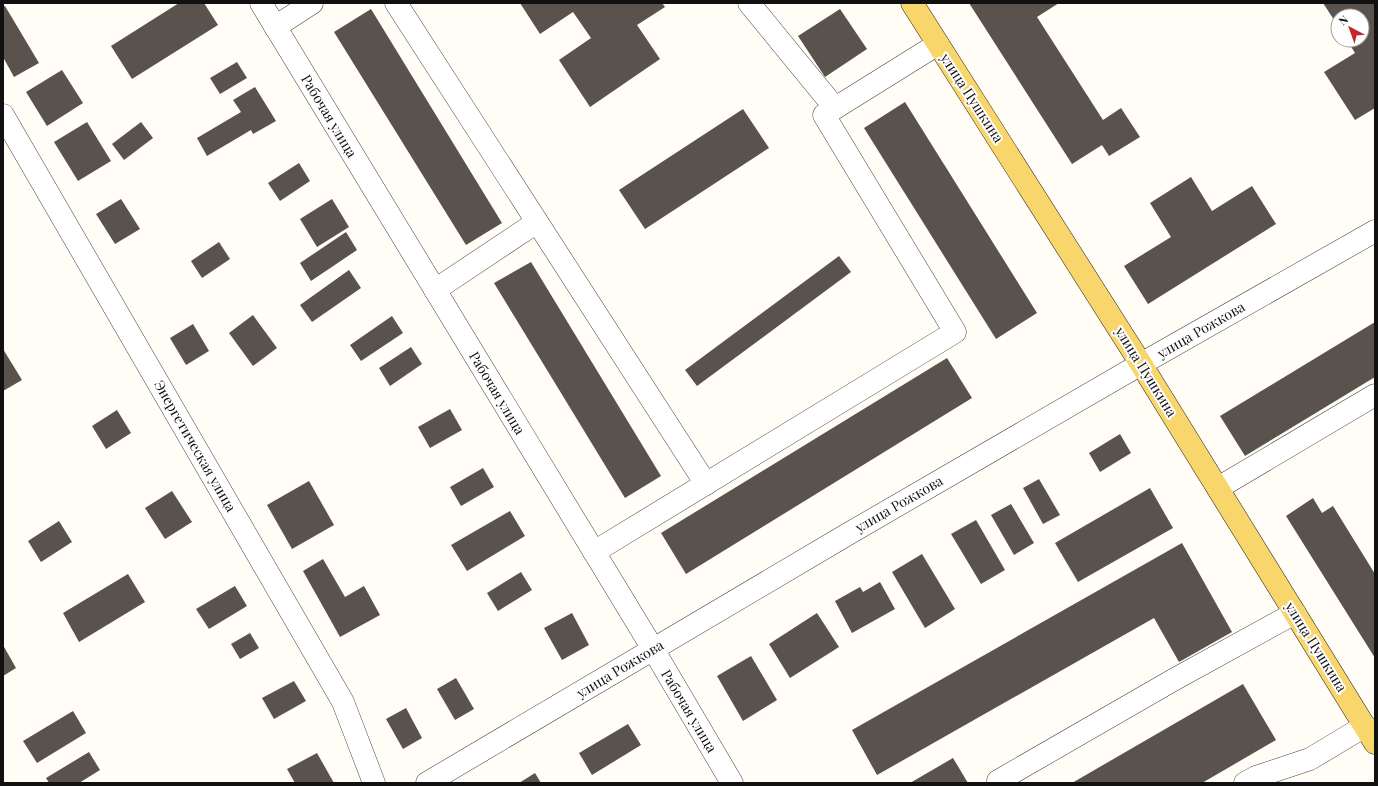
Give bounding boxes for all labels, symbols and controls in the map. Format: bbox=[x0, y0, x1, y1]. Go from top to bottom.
north arrow bbox=[1330, 8, 1370, 48]
text: N bbox=[1335, 12, 1351, 28]
street label: улица Пушкина bbox=[936, 49, 1008, 146]
street label: Рабочая улица bbox=[297, 71, 362, 161]
street label: улица Рожкова bbox=[1153, 297, 1248, 363]
street label: улица Пушкина bbox=[1111, 322, 1182, 420]
street label: Рабочая улица bbox=[465, 348, 530, 438]
street label: Энергетическая улица bbox=[150, 376, 241, 515]
street label: улица Рожкова bbox=[851, 471, 946, 537]
street label: улица Пушкина bbox=[1281, 597, 1352, 695]
street label: улица Рожкова bbox=[572, 635, 667, 703]
street label: Рабочая улица bbox=[657, 666, 722, 756]

